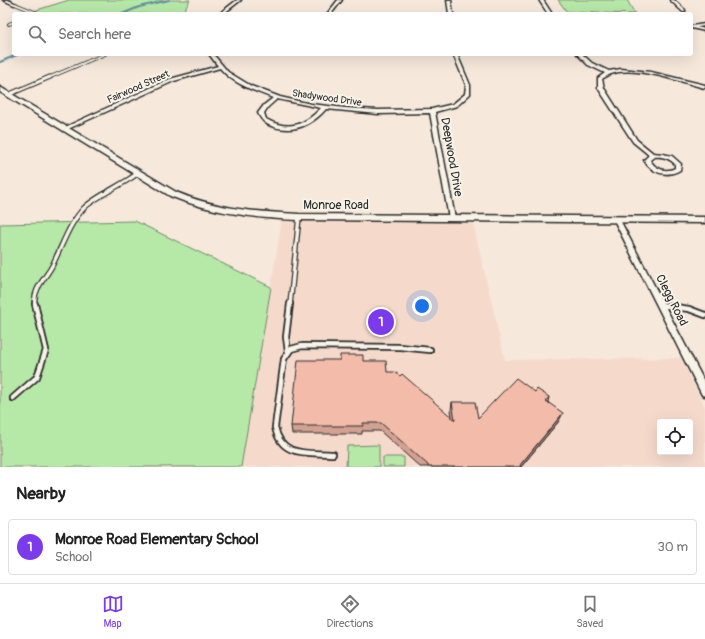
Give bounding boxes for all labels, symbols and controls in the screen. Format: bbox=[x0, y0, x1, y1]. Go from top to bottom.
search box bbox=[12, 12, 693, 56]
icon: search bbox=[26, 23, 48, 45]
text: Search here bbox=[58, 25, 131, 44]
street label: Fairwood Street bbox=[105, 67, 172, 106]
street label: Shadywood Drive bbox=[291, 87, 363, 109]
street label: Deepwood Drive bbox=[437, 116, 466, 198]
street label: Monroe Road bbox=[303, 198, 369, 213]
street label: Clegg Road bbox=[652, 272, 691, 329]
your location bbox=[412, 296, 432, 316]
pin: 1 bbox=[368, 307, 394, 337]
map controls bbox=[657, 419, 693, 455]
button: locate bbox=[657, 419, 693, 455]
text: Nearby bbox=[16, 483, 65, 504]
text: Monroe Road Elementary School bbox=[55, 530, 259, 549]
text: 1 bbox=[27, 539, 33, 555]
text: 30 m bbox=[658, 539, 688, 555]
text: School bbox=[55, 549, 92, 565]
tab: Map bbox=[102, 593, 124, 630]
tab: Directions bbox=[327, 593, 373, 630]
tab: Saved bbox=[576, 593, 603, 630]

